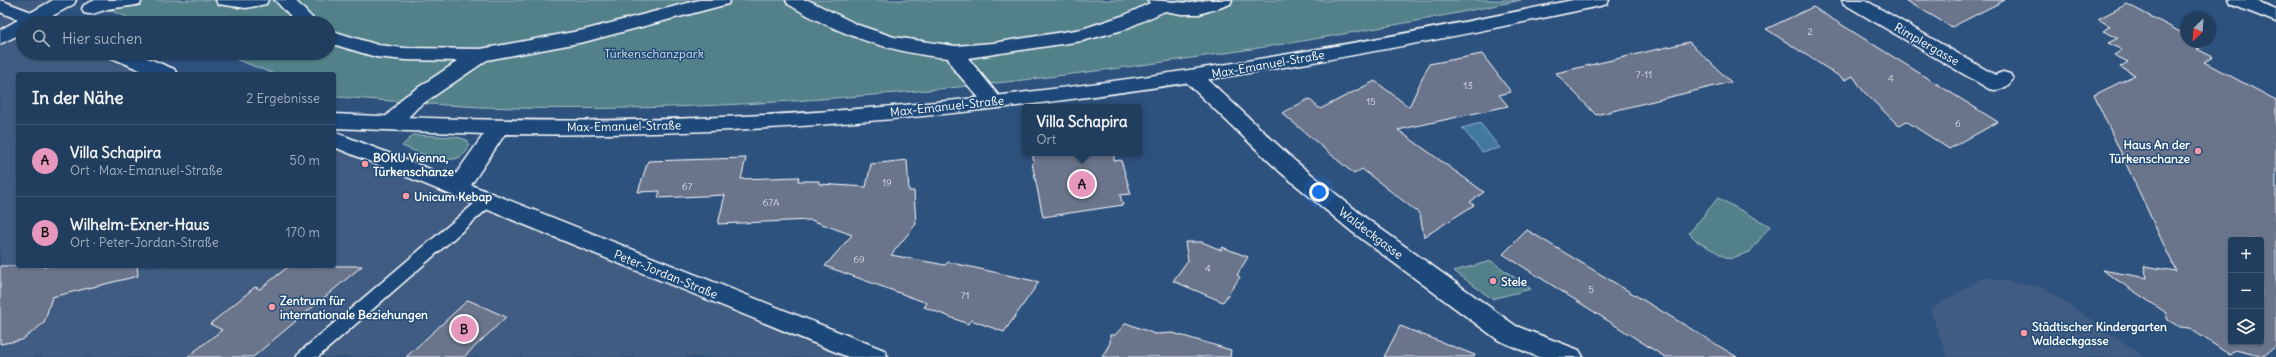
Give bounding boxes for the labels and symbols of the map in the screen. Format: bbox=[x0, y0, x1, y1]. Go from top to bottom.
north arrow bbox=[2180, 12, 2216, 48]
street label: Rimplergasse bbox=[1892, 19, 1962, 69]
house number: 2 bbox=[1807, 25, 1813, 38]
park label: Türkenschanzpark bbox=[604, 46, 704, 61]
street label: Max-Emanuel-Straße bbox=[1210, 47, 1326, 81]
house number: 7-11 bbox=[1636, 68, 1652, 81]
house number: 4 bbox=[1888, 72, 1894, 85]
house number: 13 bbox=[1463, 79, 1473, 92]
street label: Max-Emanuel-Straße bbox=[889, 93, 1005, 119]
house number: 15 bbox=[1366, 95, 1376, 108]
house number: 6 bbox=[1955, 117, 1961, 130]
street label: Max-Emanuel-Straße bbox=[567, 118, 681, 134]
place label: Haus An der Türkenschanze bbox=[2109, 137, 2191, 166]
marker: Haus An der Türkenschanze bbox=[2193, 146, 2203, 156]
place label: BOKU Vienna, Türkenschanze bbox=[373, 150, 455, 179]
marker: BOKU Vienna, Türkenschanze bbox=[360, 159, 370, 169]
pin: A bbox=[1069, 169, 1095, 199]
house number: 19 bbox=[882, 176, 892, 189]
house number: 67 bbox=[682, 180, 692, 193]
your location bbox=[1309, 182, 1329, 202]
place label: Unicum Kebap bbox=[414, 189, 492, 205]
marker: Unicum Kebap bbox=[401, 191, 411, 201]
house number: 67A bbox=[763, 196, 780, 209]
street label: Waldeckgasse bbox=[1336, 204, 1406, 262]
street label: Peter-Jordan-Straße bbox=[612, 246, 720, 302]
house number: 69 bbox=[853, 253, 865, 266]
house number: 4 bbox=[1205, 262, 1211, 275]
place label: Stele bbox=[1501, 274, 1528, 289]
marker: Stele bbox=[1488, 276, 1498, 286]
house number: 5 bbox=[1588, 283, 1594, 296]
house number: 71 bbox=[961, 289, 969, 302]
place label: Zentrum für internationale Beziehungen bbox=[280, 293, 428, 323]
marker: Zentrum für internationale Beziehungen bbox=[267, 302, 277, 312]
pin: B bbox=[451, 314, 477, 344]
place label: Städtischer Kindergarten Waldeckgasse bbox=[2032, 319, 2167, 349]
marker: Städtischer Kindergarten Waldeckgasse bbox=[2019, 328, 2029, 338]

